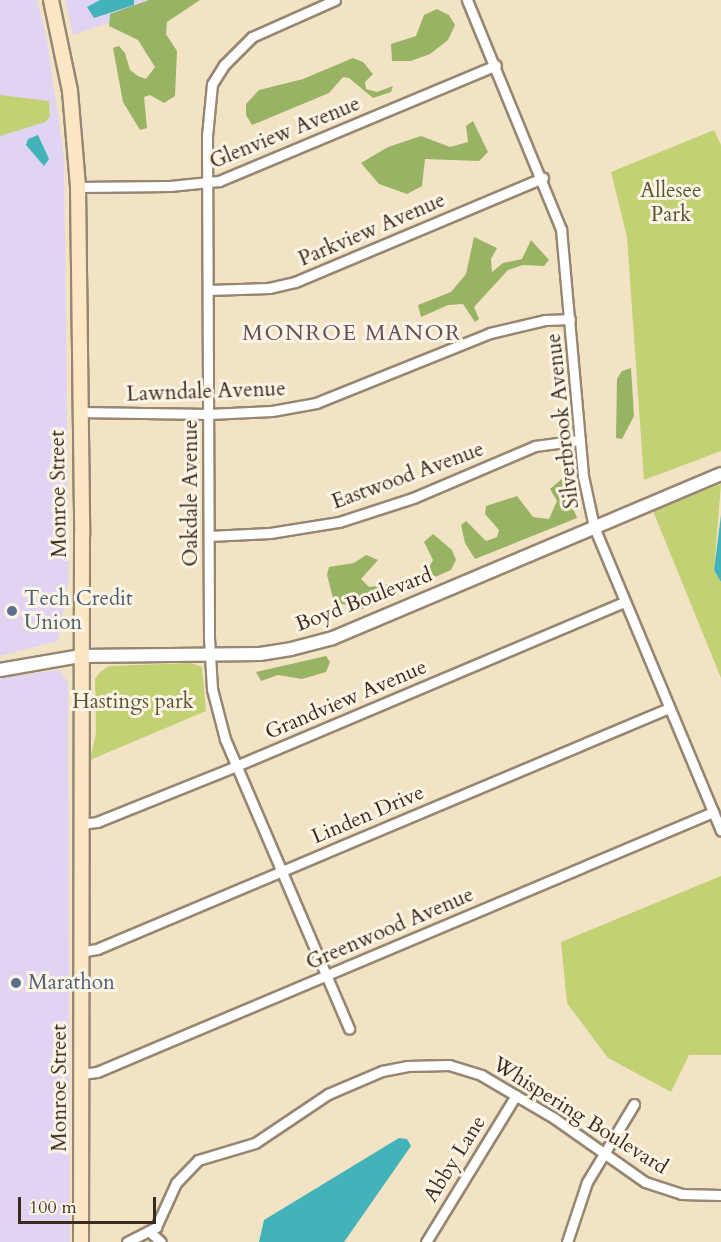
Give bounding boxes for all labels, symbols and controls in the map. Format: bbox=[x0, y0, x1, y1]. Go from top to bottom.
street label: Glenview Avenue bbox=[206, 91, 364, 175]
park label: Allesee Park bbox=[640, 178, 702, 228]
street label: Parkview Avenue bbox=[295, 188, 449, 272]
district label: MONROE MANOR bbox=[242, 321, 462, 347]
street label: Silverbrook Avenue bbox=[541, 332, 585, 510]
street label: Lawndale Avenue bbox=[126, 377, 286, 407]
street label: Oakdale Avenue bbox=[178, 419, 204, 567]
street label: Monroe Street bbox=[45, 430, 73, 558]
street label: Eastwood Avenue bbox=[328, 437, 488, 515]
street label: Boyd Boulevard bbox=[292, 562, 436, 638]
place label: Tech Credit Union bbox=[24, 586, 133, 636]
marker: Tech Credit Union bbox=[5, 604, 19, 618]
street label: Grandview Avenue bbox=[261, 655, 431, 745]
park label: Hastings park bbox=[72, 689, 194, 715]
street label: Linden Drive bbox=[308, 780, 428, 850]
street label: Greenwood Avenue bbox=[302, 882, 478, 976]
place label: Marathon bbox=[28, 970, 115, 996]
marker: Marathon bbox=[9, 976, 23, 990]
street label: Monroe Street bbox=[47, 1024, 73, 1152]
street label: Whispering Boulevard bbox=[488, 1052, 672, 1180]
street label: Abby Lane bbox=[418, 1111, 492, 1207]
scale bar bbox=[21, 1185, 159, 1223]
text: 100 m bbox=[29, 1195, 77, 1220]

